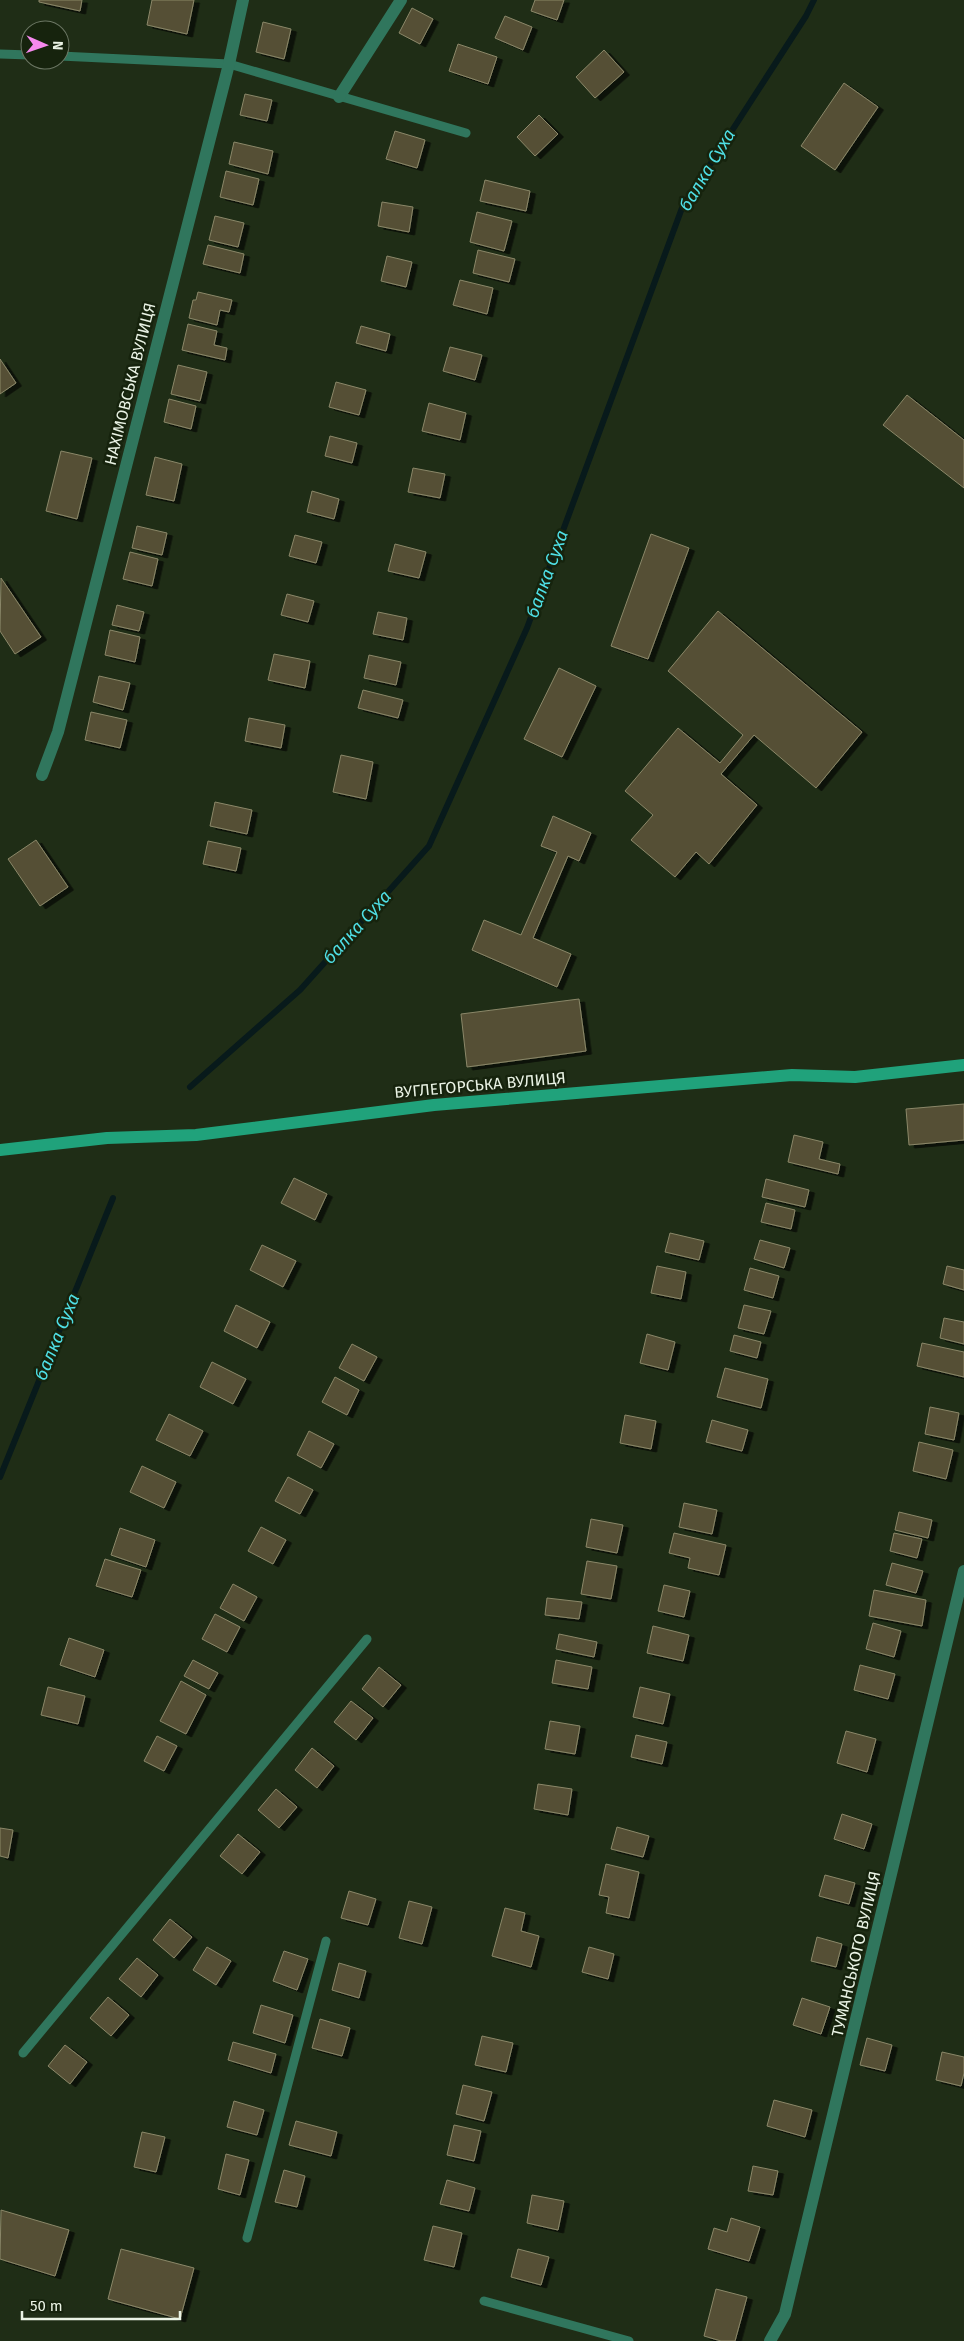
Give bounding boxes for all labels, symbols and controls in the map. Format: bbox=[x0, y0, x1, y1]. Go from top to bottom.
north arrow bbox=[20, 20, 70, 70]
text: N bbox=[49, 40, 66, 50]
water label: балка Суха bbox=[674, 125, 740, 215]
street label: НАХІМОВСЬКА ВУЛИЦЯ bbox=[101, 301, 159, 467]
water label: балка Суха bbox=[521, 527, 573, 621]
water label: балка Суха bbox=[318, 886, 396, 968]
street label: ВУГЛЕГОРСЬКА ВУЛИЦЯ bbox=[393, 1068, 567, 1102]
water label: балка Суха bbox=[30, 1290, 84, 1384]
street label: ТУМАНСЬКОГО ВУЛИЦЯ bbox=[828, 1869, 884, 2039]
scale bar bbox=[22, 2288, 180, 2320]
text: 50 m bbox=[30, 2297, 63, 2315]

